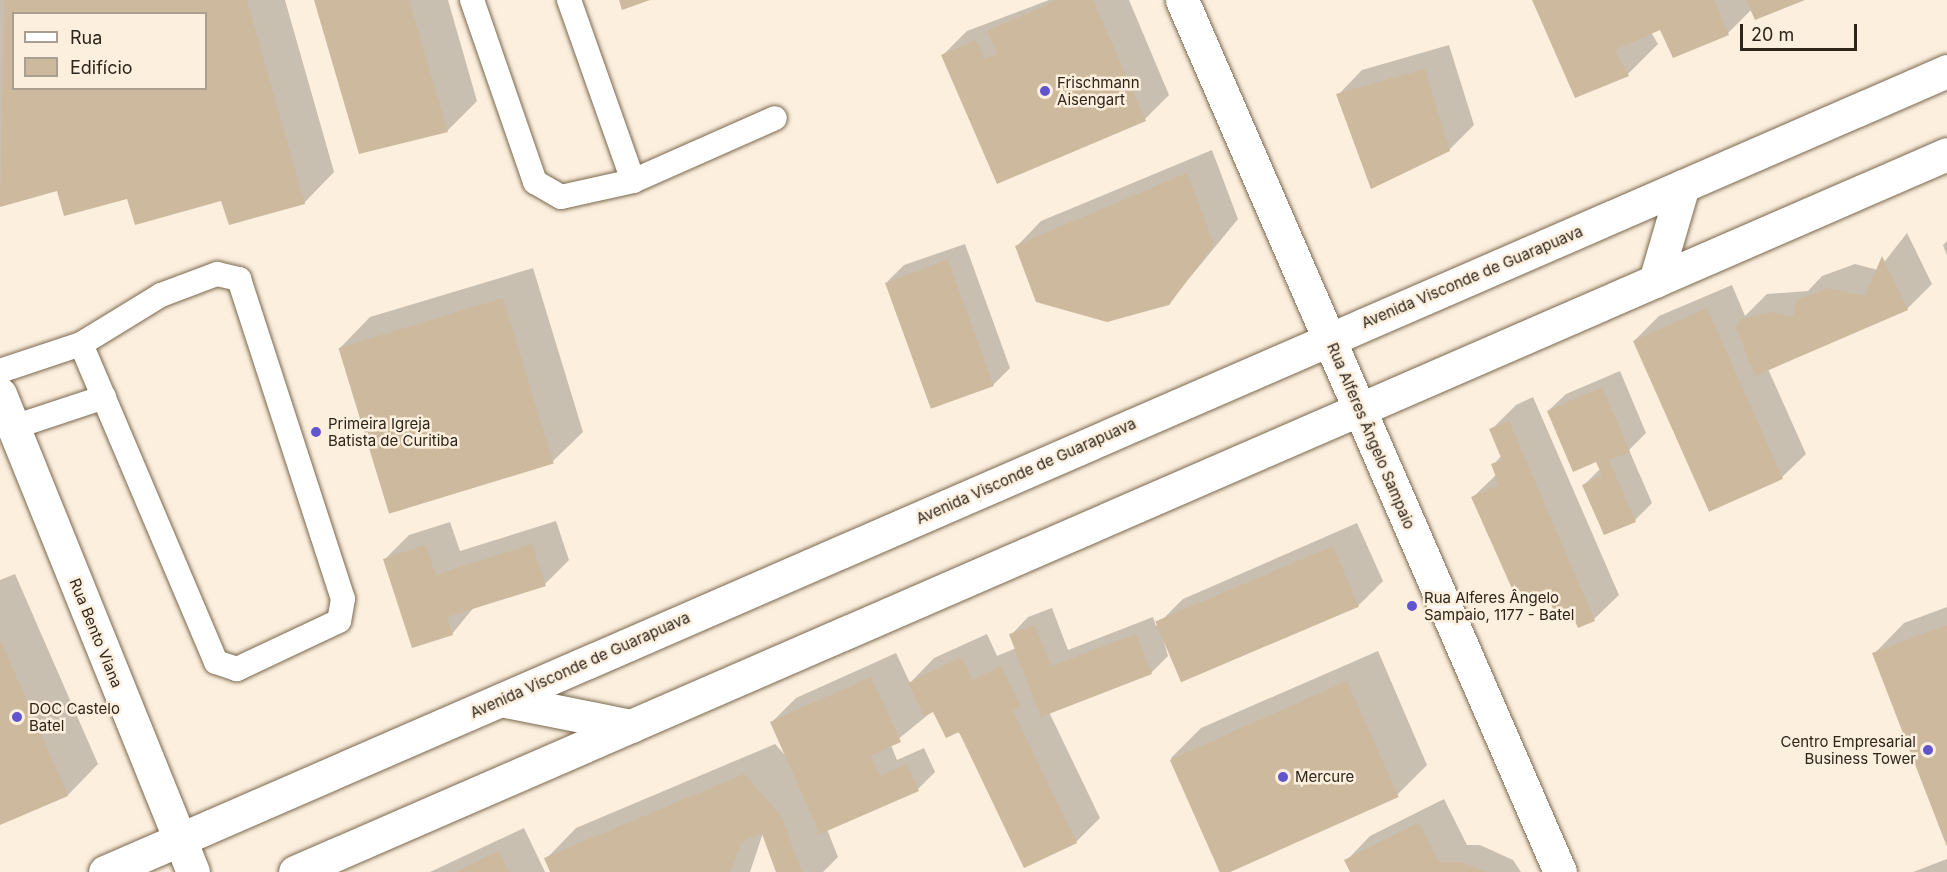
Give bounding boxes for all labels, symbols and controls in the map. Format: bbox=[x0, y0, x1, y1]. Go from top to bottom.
legend bbox=[12, 12, 207, 90]
scale bar bbox=[1743, 12, 1860, 50]
text: 20 m bbox=[1751, 24, 1794, 45]
text: Rua bbox=[70, 27, 102, 48]
text: Edifício bbox=[70, 57, 133, 78]
place label: Frischmann Aisengart bbox=[1057, 73, 1140, 108]
marker: Frischmann Aisengart bbox=[1038, 84, 1052, 98]
street label: Avenida Visconde de Guarapuava bbox=[1359, 222, 1585, 332]
street label: Rua Alferes Ângelo Sampaio bbox=[1323, 340, 1419, 532]
place label: Primeira Igreja Batista de Curitiba bbox=[328, 414, 458, 449]
street label: Avenida Visconde de Guarapuava bbox=[913, 414, 1139, 528]
marker: Primeira Igreja Batista de Curitiba bbox=[309, 425, 323, 439]
street label: Rua Bento Viana bbox=[66, 576, 126, 690]
place label: Rua Alferes Ângelo Sampaio, 1177 - Batel bbox=[1424, 588, 1574, 623]
marker: Rua Alferes Ângelo Sampaio, 1177 - Batel bbox=[1405, 599, 1419, 613]
street label: Avenida Visconde de Guarapuava bbox=[467, 608, 693, 722]
place label: DOC Castelo Batel bbox=[29, 699, 120, 734]
marker: DOC Castelo Batel bbox=[10, 710, 24, 724]
place label: Centro Empresarial Business Tower bbox=[1781, 732, 1916, 767]
marker: Centro Empresarial Business Tower bbox=[1921, 743, 1935, 757]
place label: Mercure bbox=[1295, 768, 1354, 786]
marker: Mercure bbox=[1276, 770, 1290, 784]

